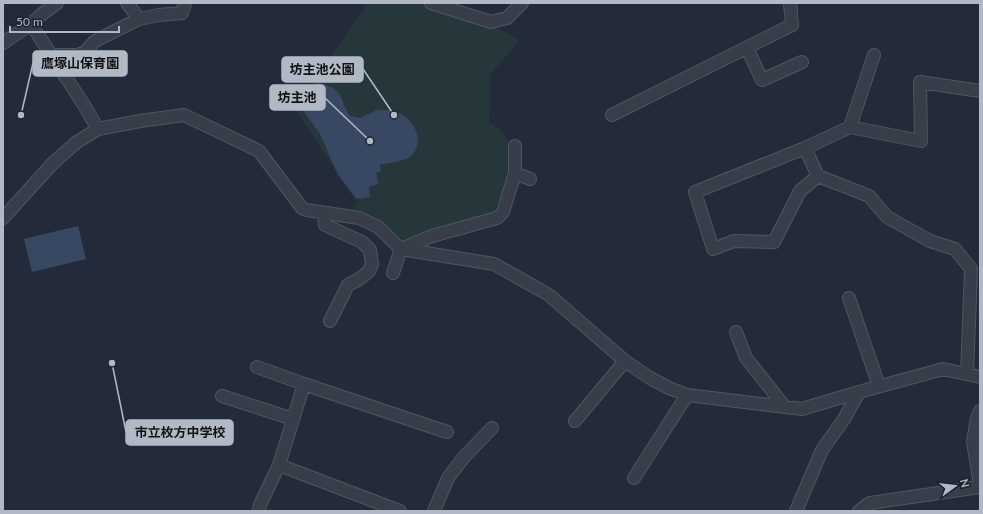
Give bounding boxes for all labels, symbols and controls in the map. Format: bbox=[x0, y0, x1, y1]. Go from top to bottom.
scale bar bbox=[10, 8, 119, 34]
text: 50 m bbox=[16, 14, 43, 29]
callout: 鷹塚山保育園 bbox=[33, 51, 127, 76]
text: 鷹塚山保育園 bbox=[41, 55, 119, 71]
callout: 坊主池公園 bbox=[282, 57, 363, 82]
text: 坊主池公園 bbox=[289, 61, 355, 77]
callout: 坊主池 bbox=[270, 85, 325, 110]
text: 坊主池 bbox=[277, 89, 317, 105]
callout: 市立枚方中学校 bbox=[126, 420, 233, 445]
text: 市立枚方中学校 bbox=[134, 424, 226, 440]
north arrow bbox=[935, 466, 975, 506]
text: N bbox=[958, 478, 973, 489]

